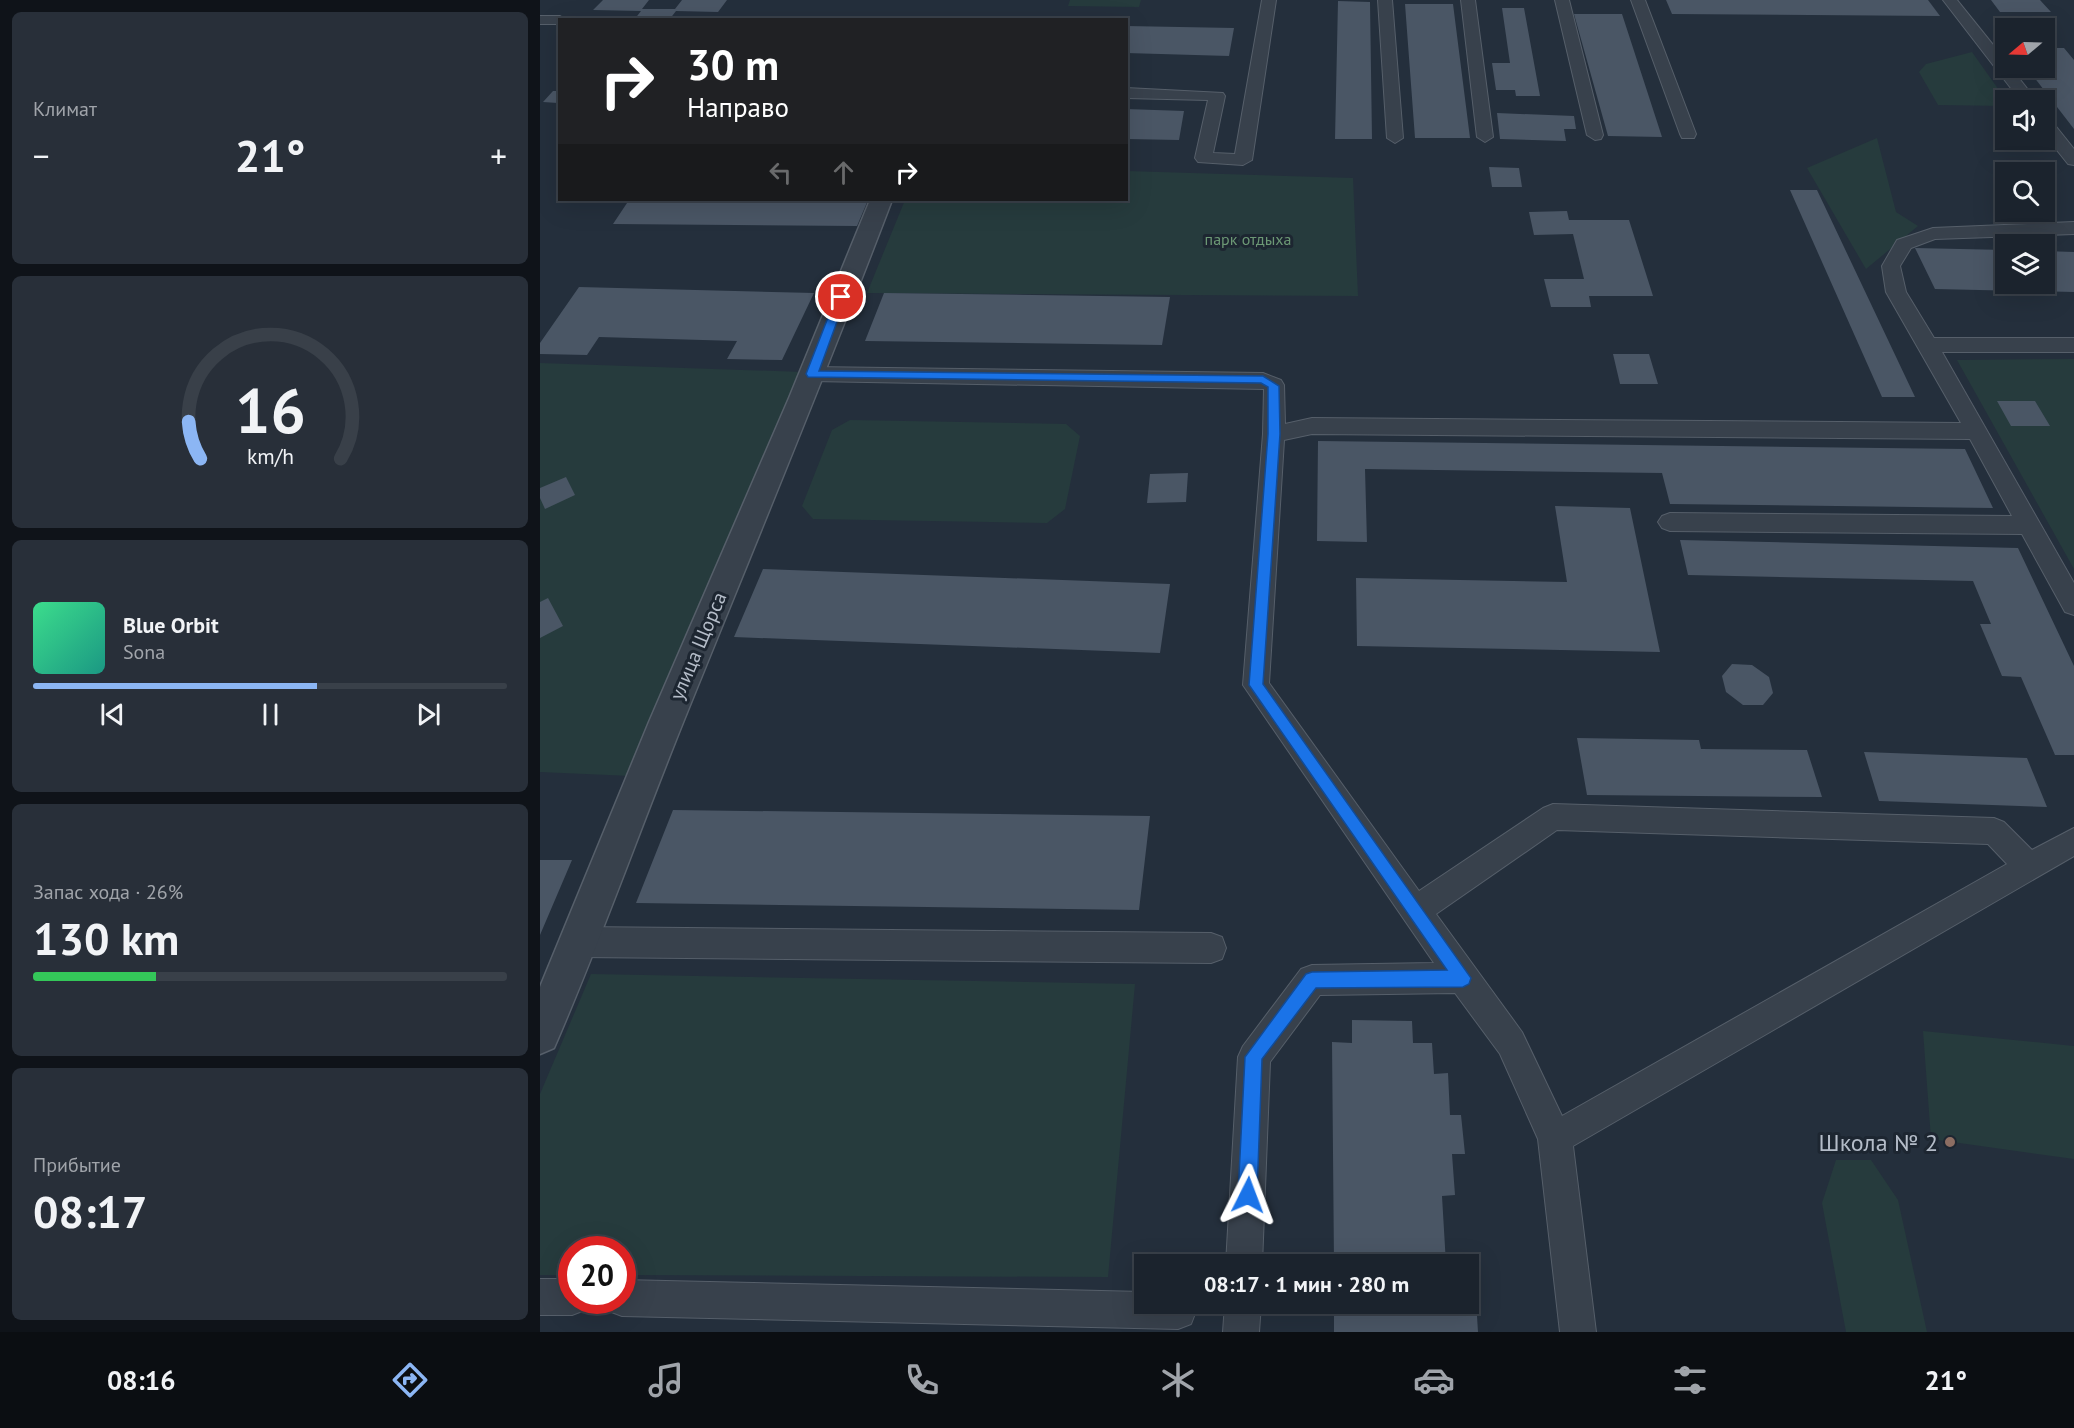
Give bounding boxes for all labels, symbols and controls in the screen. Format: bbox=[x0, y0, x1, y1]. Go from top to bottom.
north arrow bbox=[1995, 18, 2055, 78]
map controls bbox=[1995, 18, 2055, 294]
text: 30 m bbox=[687, 37, 779, 92]
icon: right bbox=[588, 42, 666, 120]
text: Направо bbox=[687, 90, 789, 124]
button: sound bbox=[1995, 90, 2055, 150]
text: Климат bbox=[33, 96, 97, 122]
text: 21° bbox=[235, 126, 305, 184]
text: − bbox=[33, 134, 50, 177]
text: + bbox=[490, 134, 507, 177]
icon: left bbox=[764, 156, 797, 189]
icon: ahead bbox=[827, 156, 860, 189]
icon: right bbox=[890, 156, 923, 189]
button: search bbox=[1995, 162, 2055, 222]
park label: парк отдыха bbox=[1205, 229, 1291, 249]
button: layers bbox=[1995, 234, 2055, 294]
pin bbox=[815, 271, 866, 322]
icon: arrive bbox=[824, 280, 857, 313]
text: 16 bbox=[235, 369, 305, 450]
text: km/h bbox=[246, 442, 293, 470]
street label: улица Щорса bbox=[664, 588, 732, 704]
text: Blue Orbit bbox=[123, 611, 219, 639]
text: Sona bbox=[123, 639, 165, 665]
icon: previous bbox=[96, 698, 129, 731]
icon: pause bbox=[254, 698, 287, 731]
icon: next bbox=[412, 698, 445, 731]
text: Запас хода · 26% bbox=[33, 879, 183, 905]
text: 130 km bbox=[33, 909, 179, 967]
place label: Школа № 2 bbox=[1819, 1127, 1938, 1158]
marker: Школа № 2 bbox=[1943, 1135, 1957, 1149]
text: Прибытие bbox=[33, 1152, 121, 1178]
position arrow bbox=[1216, 1163, 1280, 1227]
text: 08:17 bbox=[33, 1182, 147, 1240]
speed limit sign: 20 bbox=[558, 1236, 636, 1314]
text: 08:17 · 1 мин · 280 m bbox=[1204, 1270, 1409, 1298]
icon: directions bbox=[389, 1359, 431, 1401]
icon: music bbox=[645, 1359, 687, 1401]
icon: phone bbox=[901, 1359, 943, 1401]
icon: climate bbox=[1157, 1359, 1199, 1401]
icon: car bbox=[1413, 1359, 1455, 1401]
icon: filters bbox=[1669, 1359, 1711, 1401]
text: 08:16 bbox=[107, 1363, 175, 1397]
text: 21° bbox=[1925, 1363, 1967, 1397]

